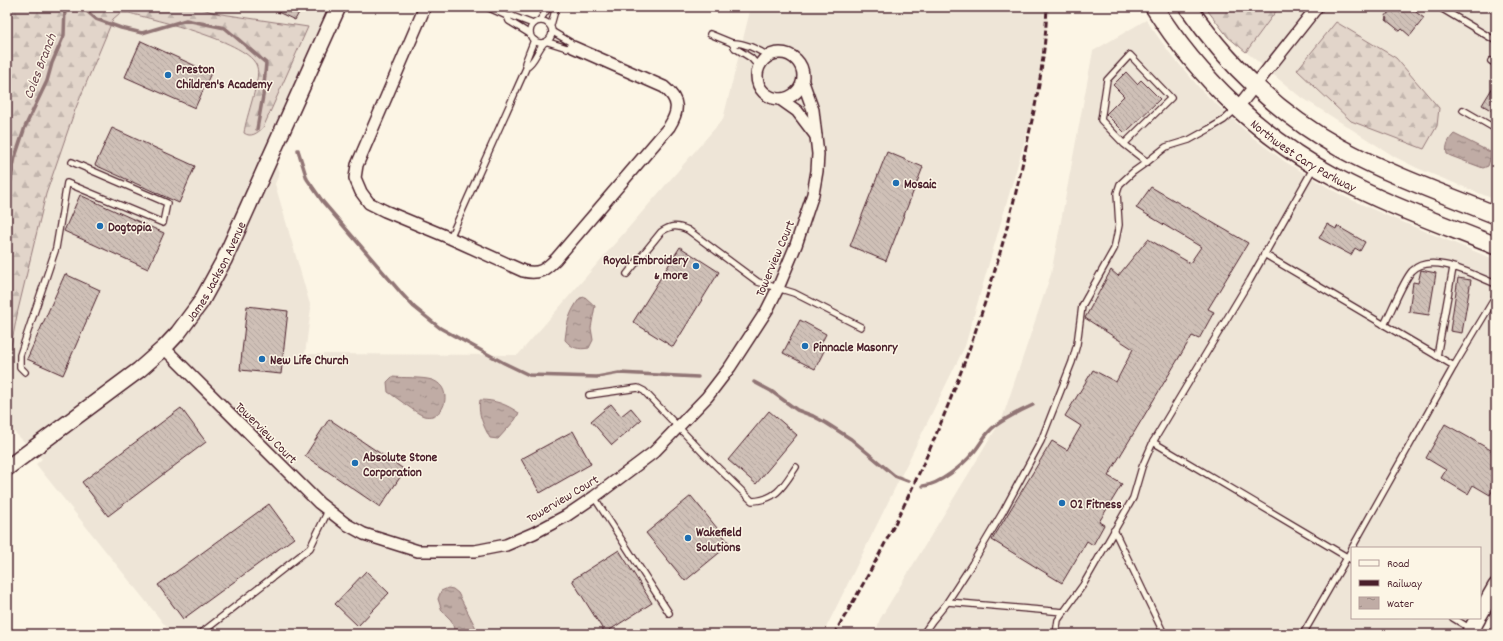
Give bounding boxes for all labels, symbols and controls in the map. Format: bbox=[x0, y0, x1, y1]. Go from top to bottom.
water label: Coles Branch bbox=[19, 31, 63, 102]
place label: Preston Children's Academy bbox=[176, 61, 273, 95]
marker: Preston Children's Academy bbox=[163, 70, 173, 80]
street label: Northwest Cary Parkway bbox=[1245, 116, 1359, 199]
place label: Mosaic bbox=[904, 176, 937, 195]
marker: Mosaic bbox=[891, 178, 901, 188]
street label: Towerview Court bbox=[752, 218, 801, 300]
place label: Dogtopia bbox=[108, 219, 152, 238]
street label: James Jackson Avenue bbox=[183, 219, 252, 326]
marker: Dogtopia bbox=[95, 221, 105, 231]
place label: Royal Embroidery & more bbox=[603, 252, 689, 286]
marker: Royal Embroidery & more bbox=[691, 261, 701, 271]
place label: Pinnacle Masonry bbox=[813, 339, 898, 358]
marker: Pinnacle Masonry bbox=[800, 341, 810, 351]
place label: New Life Church bbox=[270, 352, 348, 371]
marker: New Life Church bbox=[257, 354, 267, 364]
street label: Towerview Court bbox=[230, 398, 301, 469]
place label: Absolute Stone Corporation bbox=[363, 449, 437, 483]
marker: Absolute Stone Corporation bbox=[350, 458, 360, 468]
street label: Towerview Court bbox=[524, 471, 603, 529]
place label: O2 Fitness bbox=[1070, 496, 1122, 515]
marker: O2 Fitness bbox=[1057, 498, 1067, 508]
place label: Wakefield Solutions bbox=[696, 524, 742, 558]
marker: Wakefield Solutions bbox=[683, 533, 693, 543]
legend bbox=[1351, 547, 1481, 619]
text: Road bbox=[1387, 556, 1409, 573]
text: Railway bbox=[1387, 576, 1423, 593]
text: Water bbox=[1387, 596, 1414, 613]

